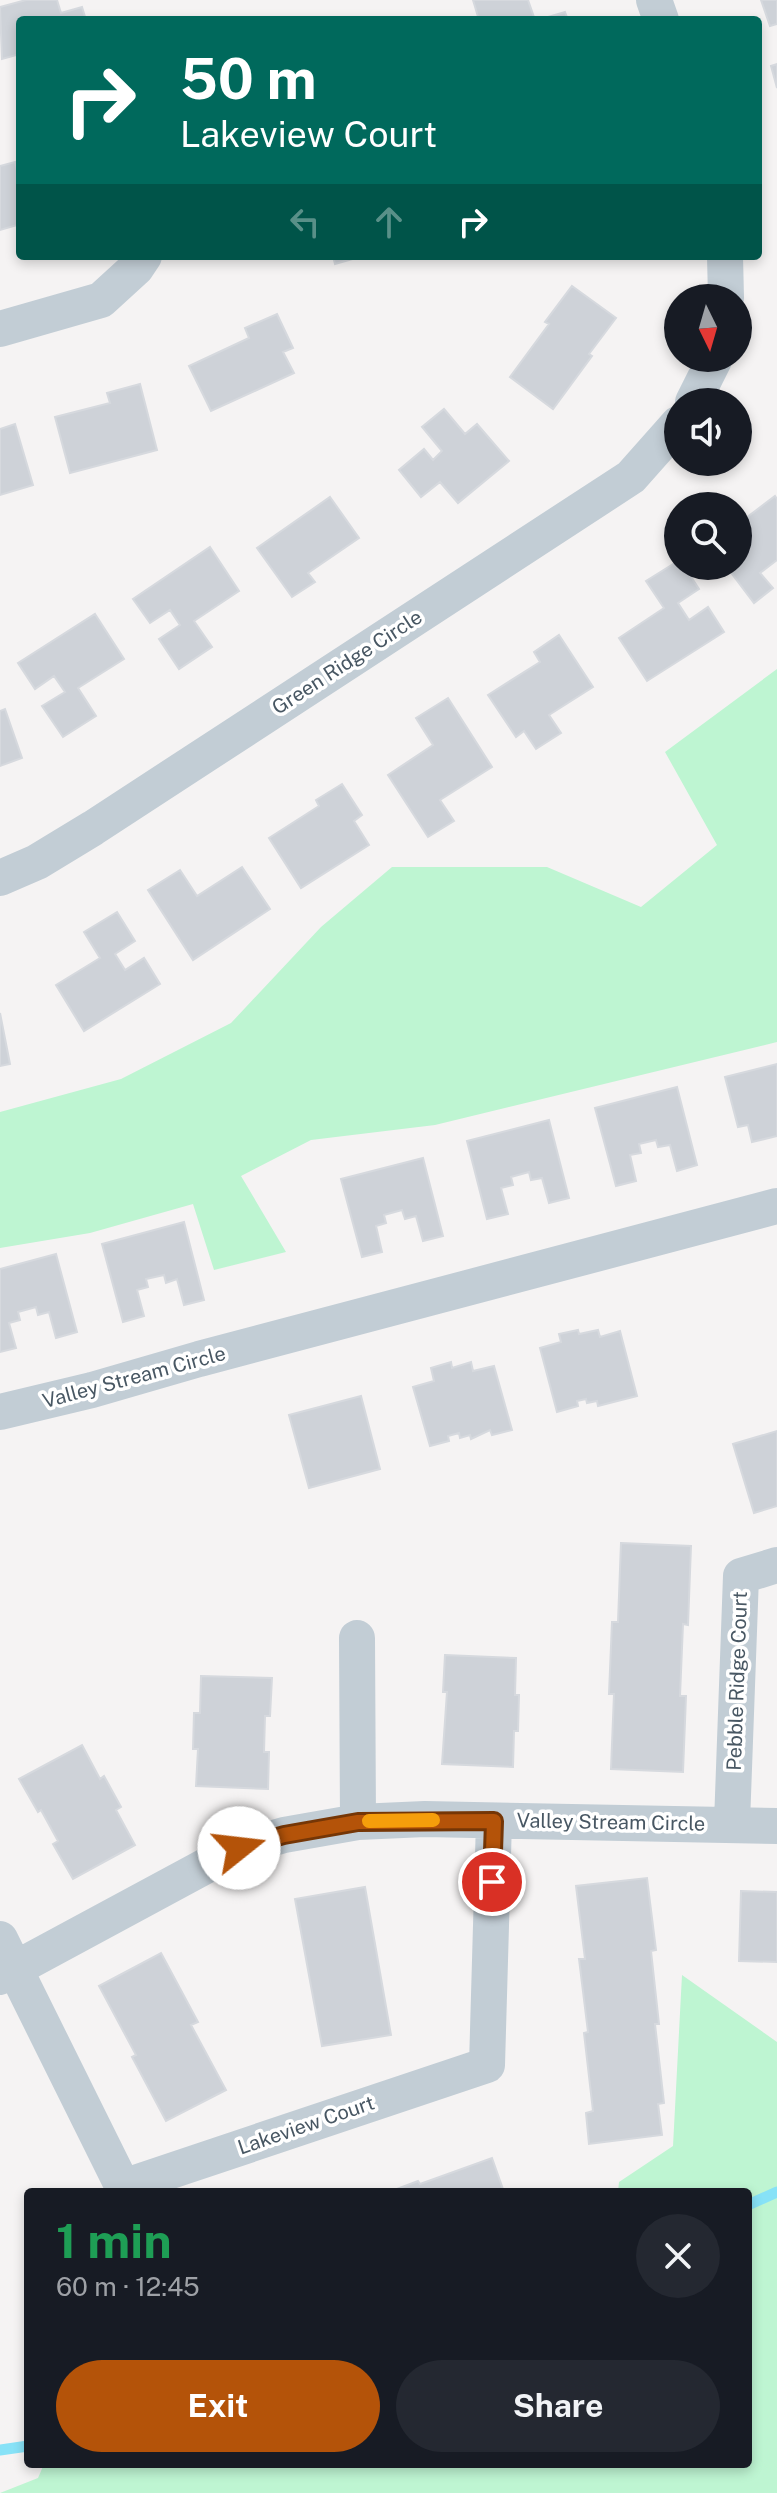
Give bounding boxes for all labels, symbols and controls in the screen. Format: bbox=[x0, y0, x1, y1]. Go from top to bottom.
text: 50 m bbox=[180, 46, 317, 112]
icon: right bbox=[48, 48, 152, 152]
text: Lakeview Court bbox=[180, 113, 437, 155]
icon: left bbox=[283, 200, 327, 244]
icon: ahead bbox=[367, 200, 411, 244]
icon: right bbox=[451, 200, 495, 244]
north arrow bbox=[664, 284, 752, 372]
map controls bbox=[664, 284, 752, 580]
button: sound bbox=[664, 388, 752, 476]
button: search bbox=[664, 492, 752, 580]
street label: Green Ridge Circle bbox=[268, 605, 426, 719]
street label: Valley Stream Circle bbox=[40, 1341, 228, 1413]
street label: Pebble Ridge Court bbox=[722, 1591, 752, 1771]
position arrow bbox=[197, 1806, 281, 1890]
street label: Valley Stream Circle bbox=[516, 1808, 706, 1836]
pin bbox=[458, 1848, 526, 1916]
icon: arrive bbox=[470, 1860, 514, 1904]
street label: Lakeview Court bbox=[235, 2090, 377, 2160]
text: 1 min bbox=[56, 2212, 172, 2269]
button: close bbox=[636, 2214, 720, 2298]
text: 60 m · 12:45 bbox=[56, 2271, 200, 2302]
button: Exit bbox=[56, 2360, 380, 2452]
button: Share bbox=[396, 2360, 720, 2452]

